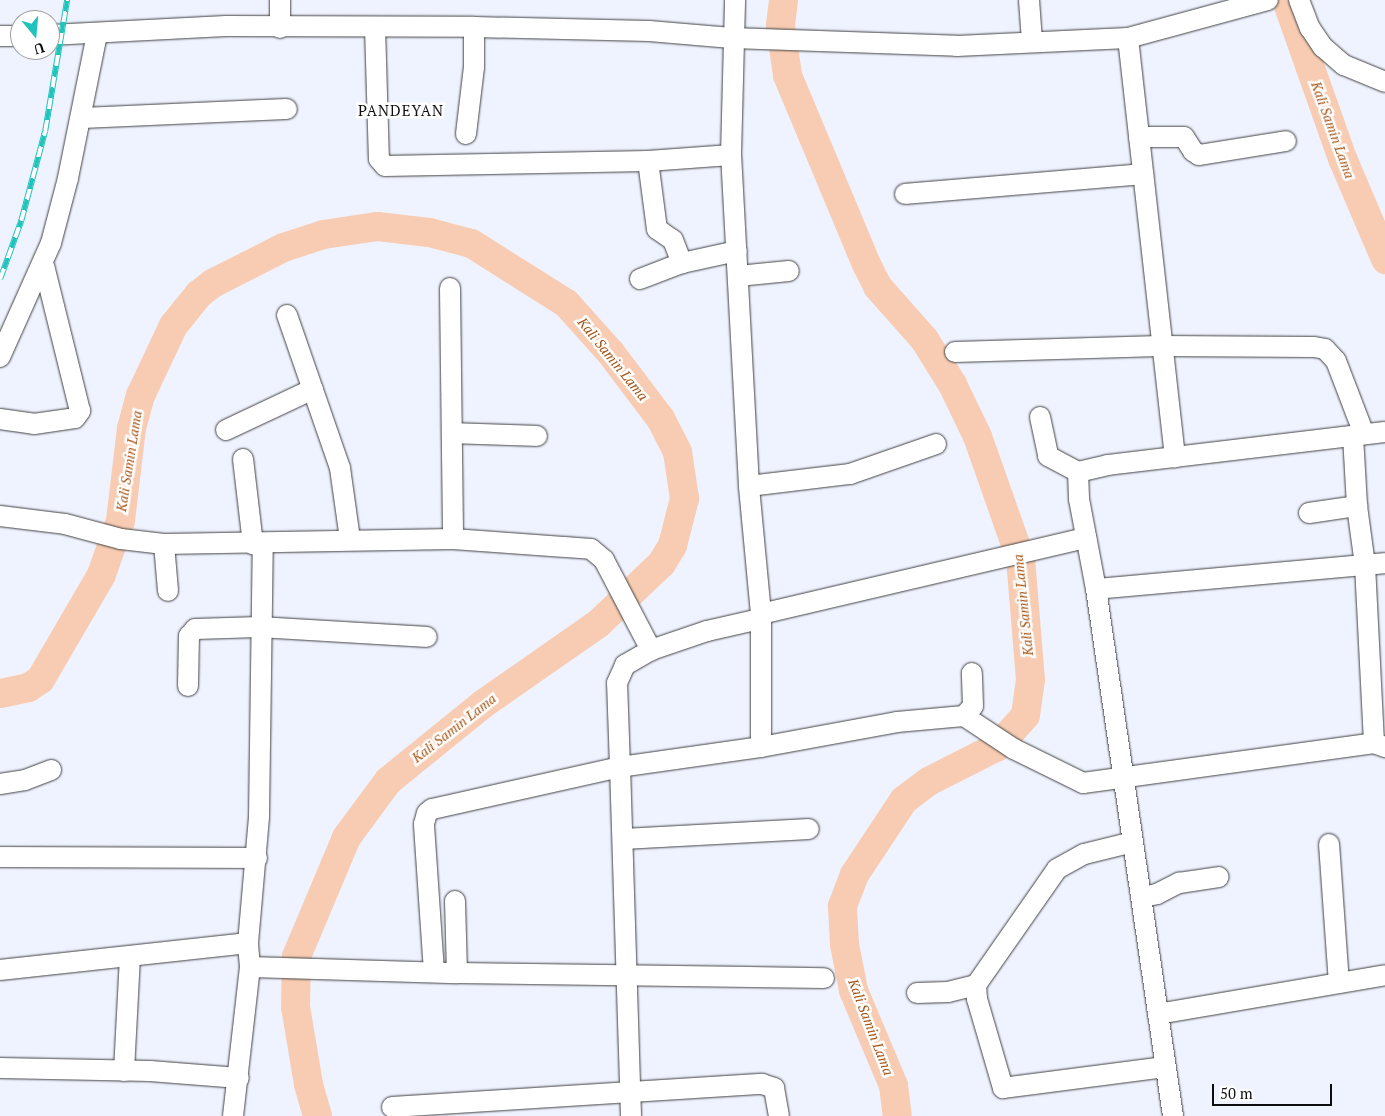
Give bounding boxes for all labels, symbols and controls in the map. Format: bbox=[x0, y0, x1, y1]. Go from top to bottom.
north arrow bbox=[10, 10, 60, 60]
text: U bbox=[32, 38, 47, 59]
water label: Kali Samin Lama bbox=[1308, 79, 1358, 181]
district label: PANDEYAN bbox=[357, 102, 445, 120]
water label: Kali Samin Lama bbox=[574, 314, 652, 404]
water label: Kali Samin Lama bbox=[113, 409, 145, 513]
water label: Kali Samin Lama bbox=[1009, 553, 1037, 657]
water label: Kali Samin Lama bbox=[409, 690, 499, 766]
water label: Kali Samin Lama bbox=[845, 976, 897, 1078]
scale bar bbox=[1215, 1074, 1335, 1106]
text: 50 m bbox=[1220, 1083, 1253, 1103]

